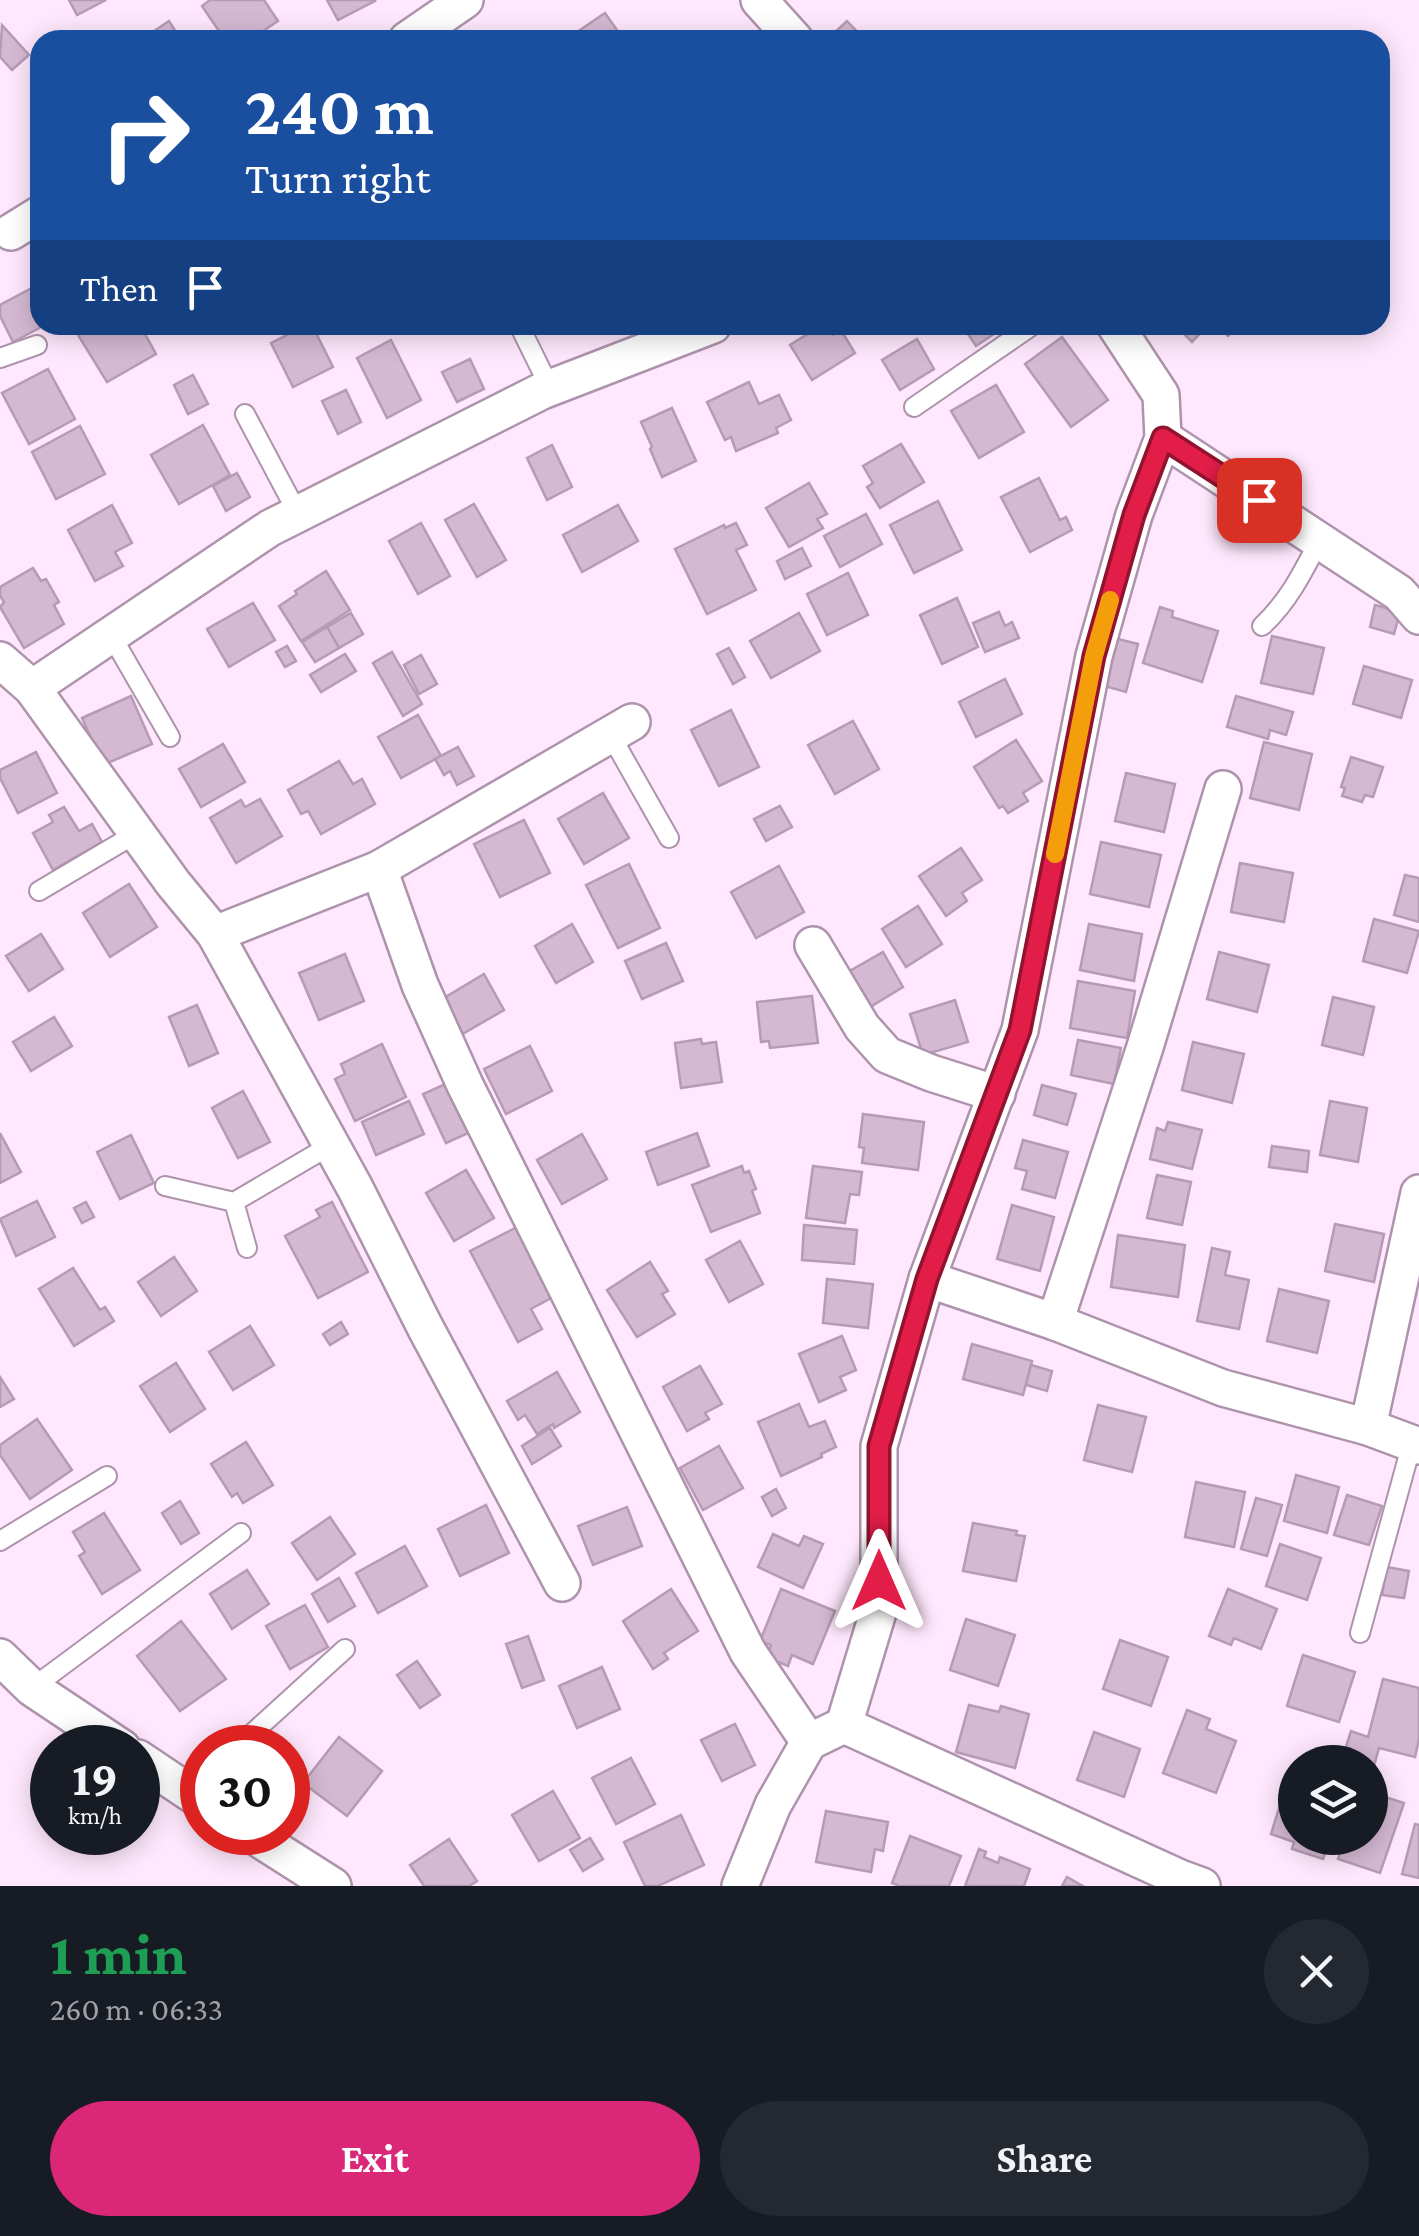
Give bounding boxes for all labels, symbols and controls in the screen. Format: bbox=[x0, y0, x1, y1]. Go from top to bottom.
icon: right bbox=[80, 70, 210, 200]
text: 240 m bbox=[245, 71, 434, 149]
text: Turn right bbox=[245, 153, 430, 203]
icon: arrive bbox=[178, 260, 233, 315]
text: Then bbox=[80, 267, 158, 309]
pin bbox=[1217, 458, 1302, 543]
icon: arrive bbox=[1232, 473, 1287, 528]
position arrow bbox=[827, 1529, 931, 1633]
speed limit sign: 30 bbox=[180, 1725, 310, 1855]
map controls bbox=[1278, 1745, 1388, 1855]
button: layers bbox=[1278, 1745, 1388, 1855]
text: 19 bbox=[72, 1750, 118, 1806]
text: km/h bbox=[68, 1802, 122, 1829]
button: close bbox=[1264, 1919, 1369, 2024]
text: 1 min bbox=[50, 1920, 187, 1987]
text: 260 m · 06:33 bbox=[50, 1991, 223, 2027]
button: Exit bbox=[50, 2101, 700, 2216]
button: Share bbox=[720, 2101, 1369, 2216]

